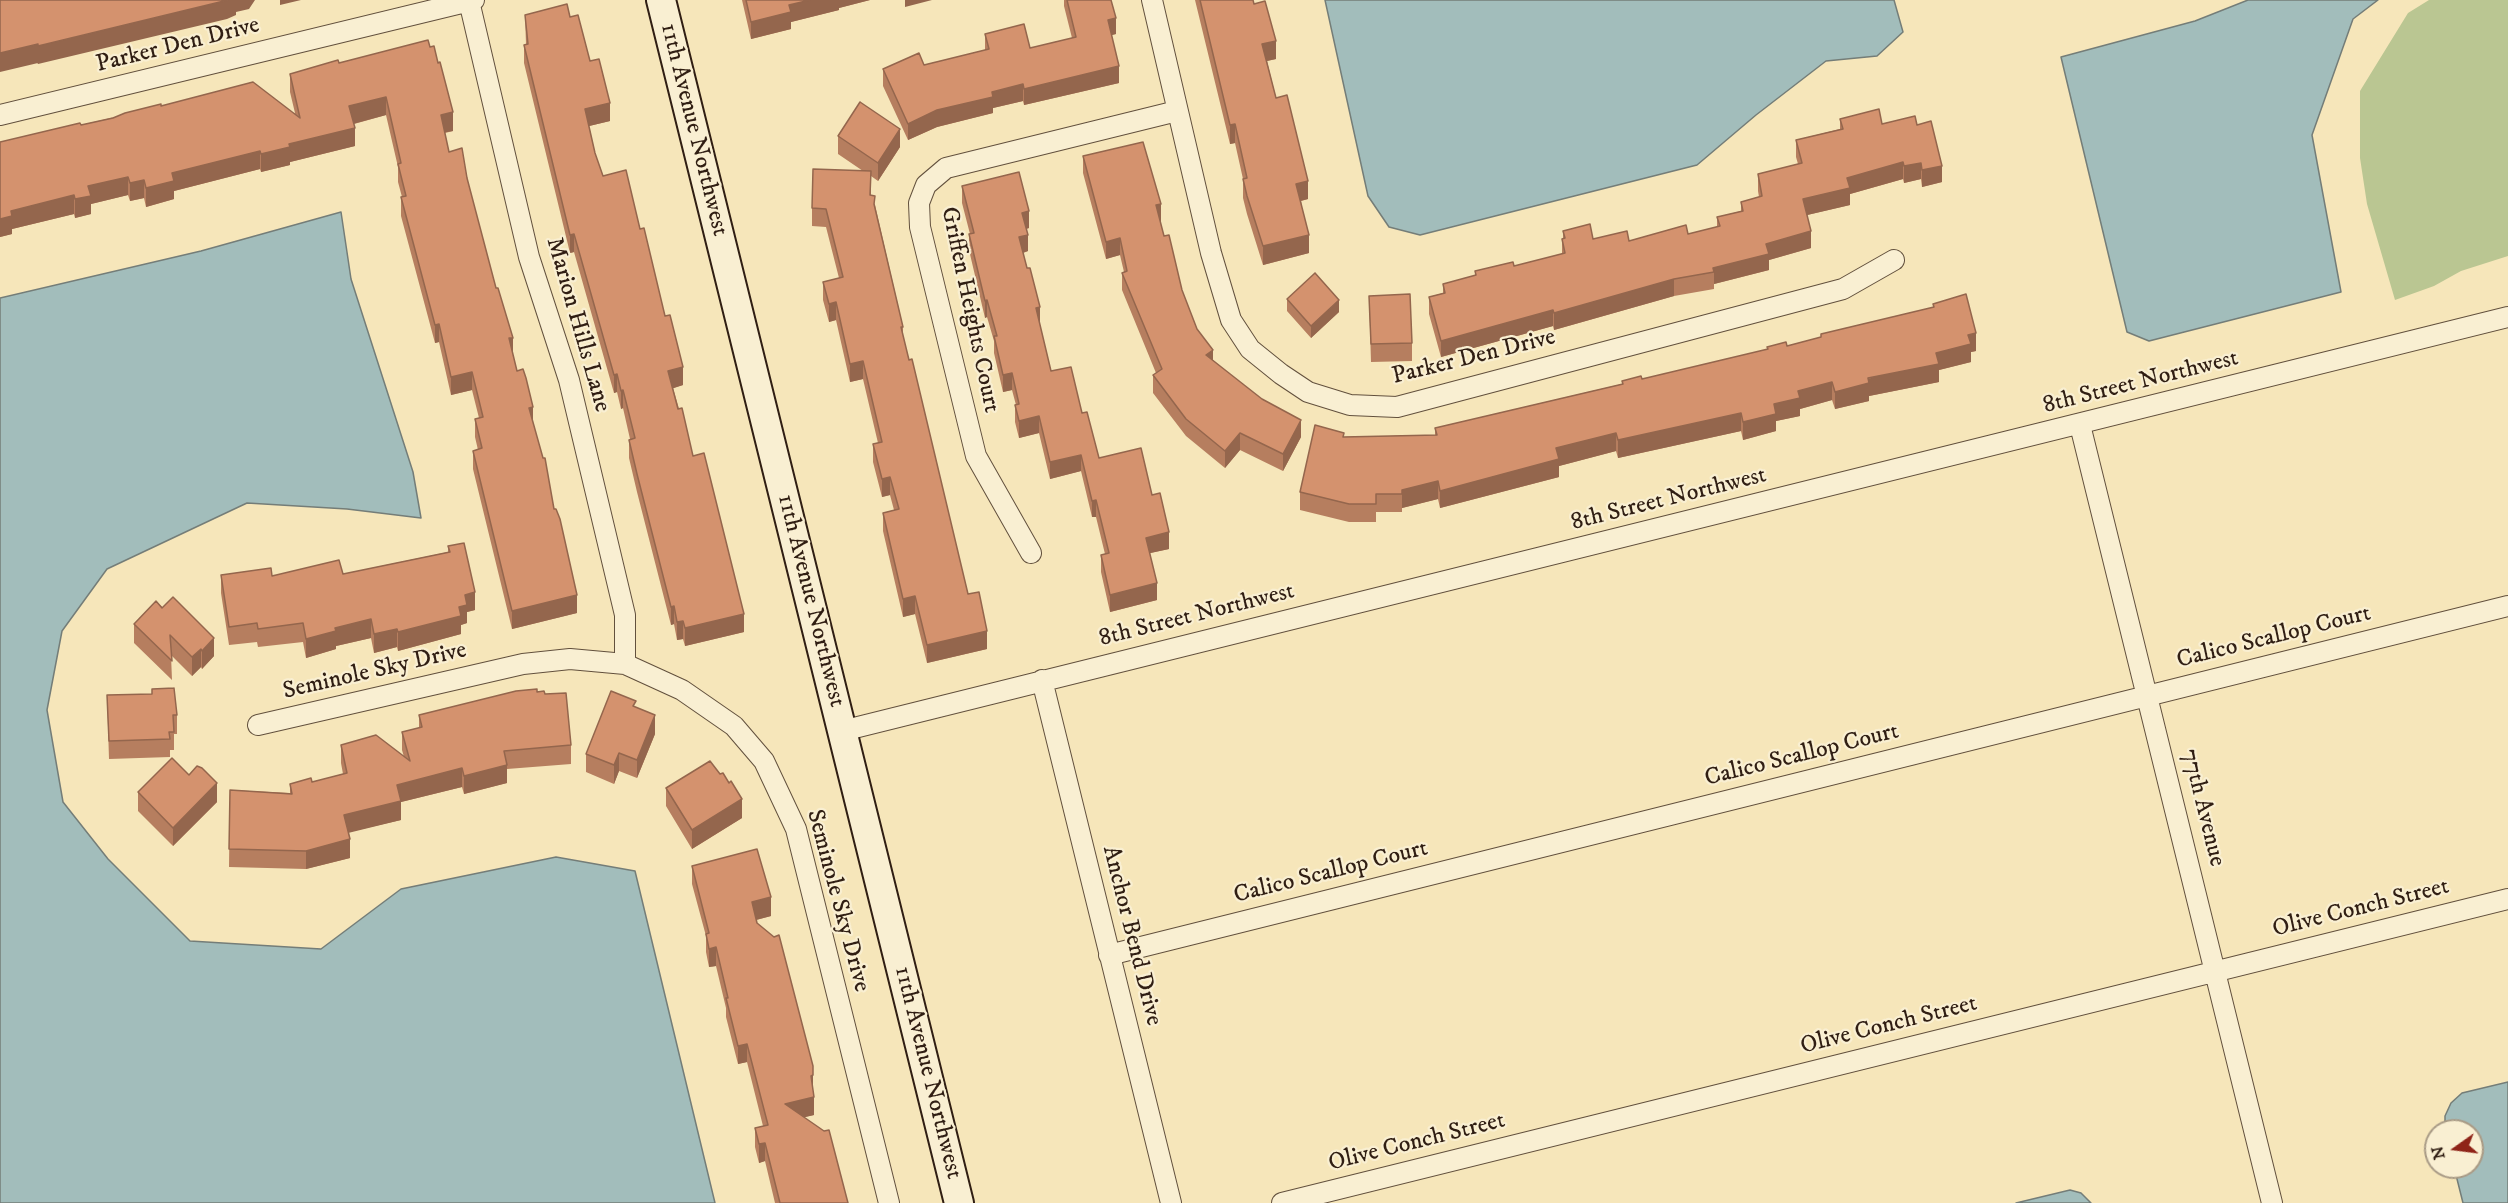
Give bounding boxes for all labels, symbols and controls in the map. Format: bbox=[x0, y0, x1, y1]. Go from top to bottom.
street label: Parker Den Drive bbox=[93, 12, 263, 80]
street label: 11th Avenue Northwest bbox=[653, 21, 733, 239]
street label: Griffen Heights Court bbox=[933, 204, 1005, 416]
street label: Marion Hills Lane bbox=[538, 234, 616, 416]
street label: Parker Den Drive bbox=[1389, 324, 1559, 392]
street label: 8th Street Northwest bbox=[2040, 345, 2242, 421]
street label: 8th Street Northwest bbox=[1568, 462, 1770, 538]
street label: 11th Avenue Northwest bbox=[770, 492, 850, 710]
street label: 8th Street Northwest bbox=[1096, 578, 1298, 654]
street label: Calico Scallop Court bbox=[2174, 600, 2374, 676]
street label: Seminole Sky Drive bbox=[280, 637, 470, 707]
street label: Calico Scallop Court bbox=[1702, 718, 1902, 794]
street label: 77th Avenue bbox=[2174, 746, 2230, 870]
street label: Seminole Sky Drive bbox=[799, 807, 875, 995]
street label: Calico Scallop Court bbox=[1231, 835, 1431, 911]
street label: Anchor Bend Drive bbox=[1095, 843, 1167, 1029]
street label: Olive Conch Street bbox=[2270, 873, 2452, 945]
street label: 11th Avenue Northwest bbox=[887, 964, 967, 1182]
street label: Olive Conch Street bbox=[1798, 990, 1980, 1062]
street label: Olive Conch Street bbox=[1326, 1107, 1508, 1179]
north arrow bbox=[2424, 1119, 2484, 1179]
text: N bbox=[2427, 1144, 2450, 1162]

